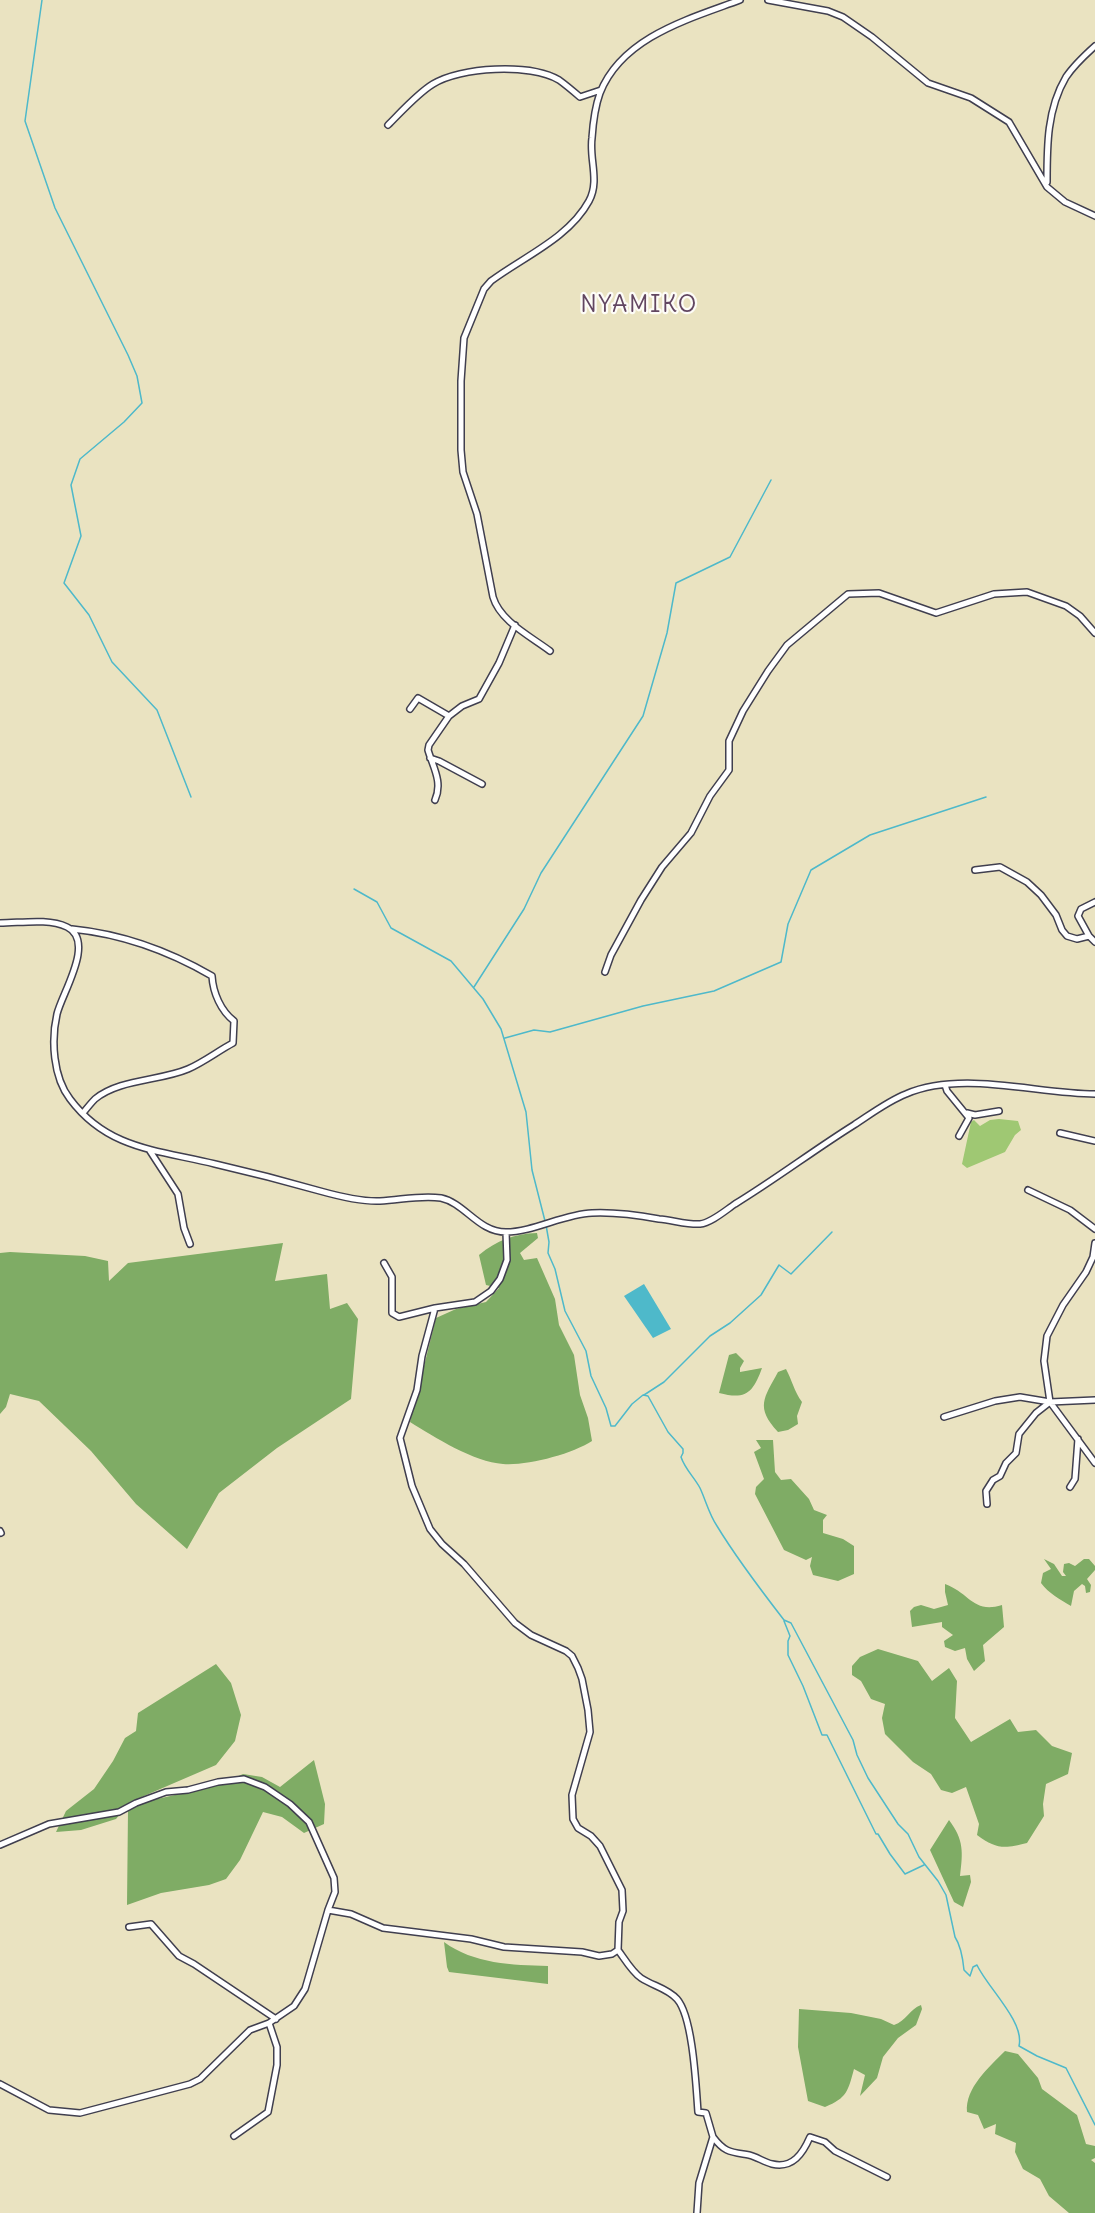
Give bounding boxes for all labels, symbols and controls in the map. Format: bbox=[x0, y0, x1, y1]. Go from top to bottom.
district label: NYAMIKO bbox=[580, 291, 698, 319]

